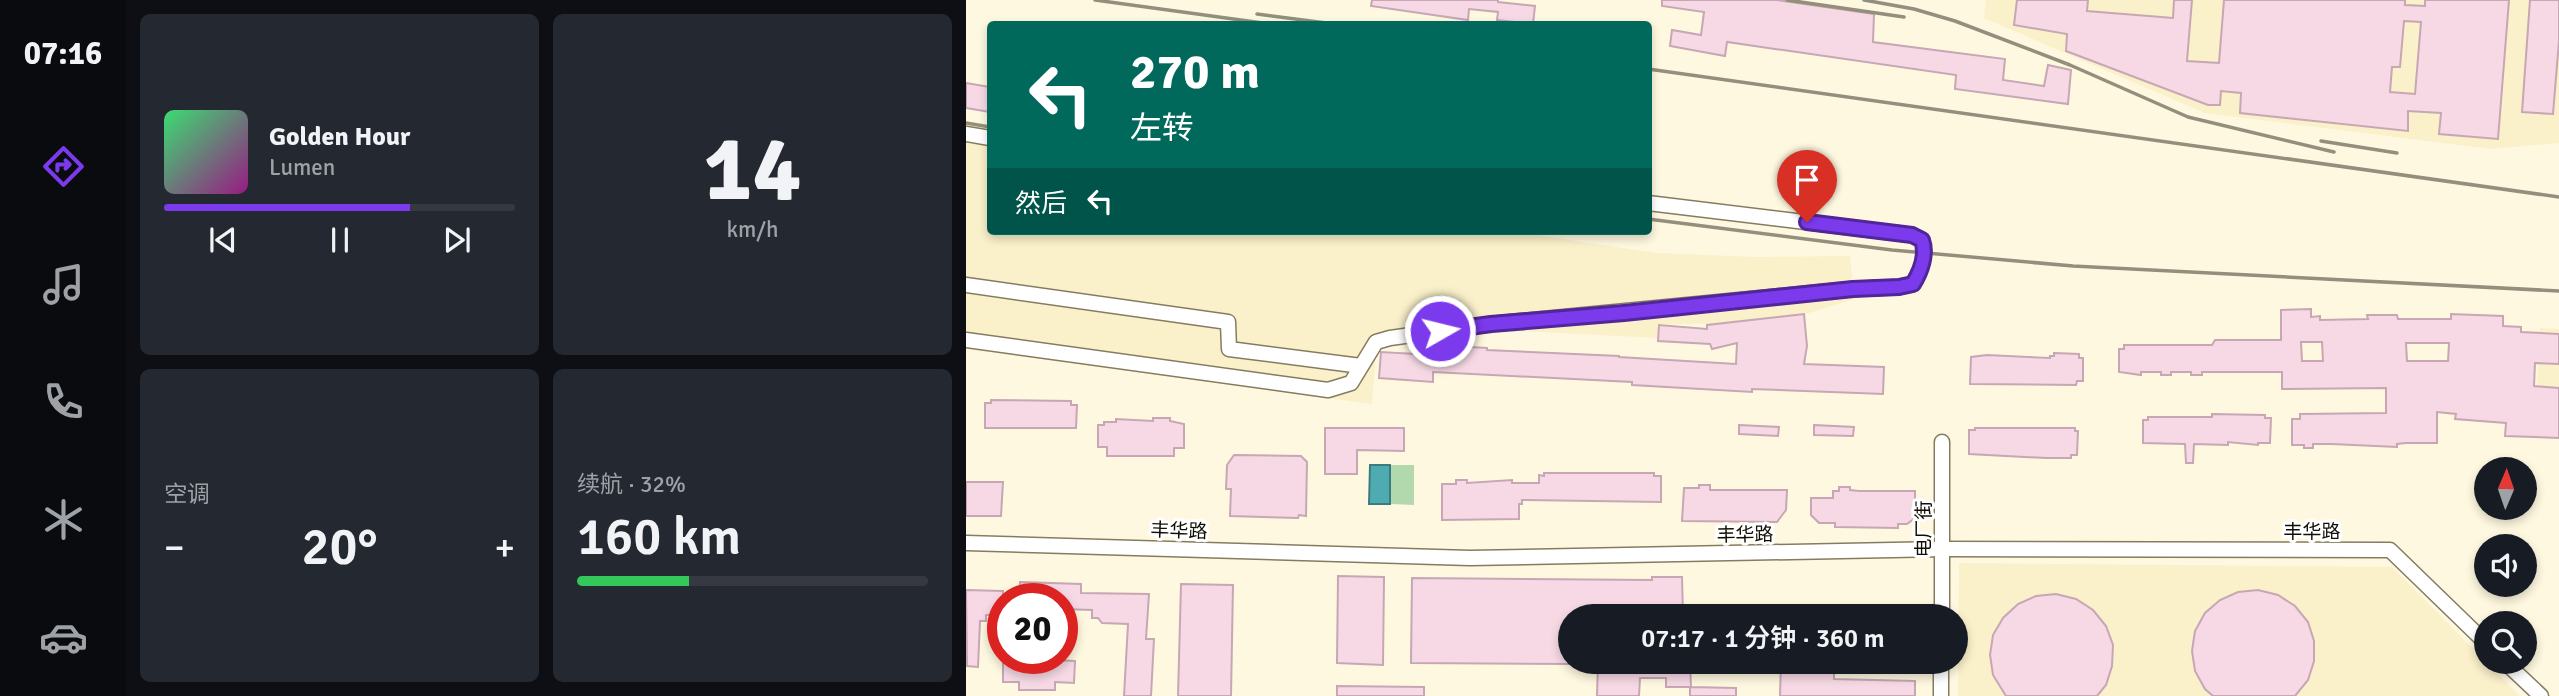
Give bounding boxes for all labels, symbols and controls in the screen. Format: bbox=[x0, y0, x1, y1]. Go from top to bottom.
text: 07:16 bbox=[24, 34, 102, 73]
text: 270 m bbox=[1130, 42, 1260, 102]
icon: left bbox=[1015, 49, 1106, 140]
text: 左转 bbox=[1130, 109, 1194, 148]
text: 14 bbox=[703, 113, 802, 226]
text: Golden Hour bbox=[269, 121, 410, 153]
icon: directions bbox=[39, 142, 88, 191]
pin bbox=[1777, 150, 1837, 222]
text: Lumen bbox=[269, 153, 335, 182]
icon: arrive bbox=[1788, 161, 1826, 199]
icon: left bbox=[1081, 182, 1119, 220]
text: 然后 bbox=[1015, 188, 1067, 220]
text: km/h bbox=[726, 215, 779, 244]
icon: previous bbox=[204, 221, 242, 259]
icon: pause bbox=[321, 221, 359, 259]
icon: next bbox=[438, 221, 476, 259]
icon: music bbox=[39, 260, 88, 309]
position arrow bbox=[1403, 294, 1477, 368]
icon: phone bbox=[39, 377, 88, 426]
north arrow bbox=[2474, 457, 2538, 520]
map controls bbox=[2474, 457, 2537, 674]
text: 续航 · 32% bbox=[577, 470, 686, 499]
text: 空调 bbox=[164, 480, 210, 509]
icon: climate bbox=[39, 495, 88, 544]
street label: 电厂街 bbox=[1912, 500, 1936, 558]
text: 160 km bbox=[577, 505, 741, 569]
text: 20° bbox=[301, 515, 378, 579]
street label: 丰华路 bbox=[1150, 518, 1208, 544]
street label: 丰华路 bbox=[2283, 520, 2341, 544]
street label: 丰华路 bbox=[1716, 523, 1774, 547]
text: − bbox=[164, 524, 185, 571]
text: + bbox=[494, 524, 515, 571]
button: sound bbox=[2474, 534, 2537, 597]
speed limit sign: 20 bbox=[987, 583, 1078, 674]
button: search bbox=[2474, 611, 2537, 674]
icon: car bbox=[39, 613, 88, 662]
text: 07:17 · 1 分钟 · 360 m bbox=[1641, 623, 1885, 655]

